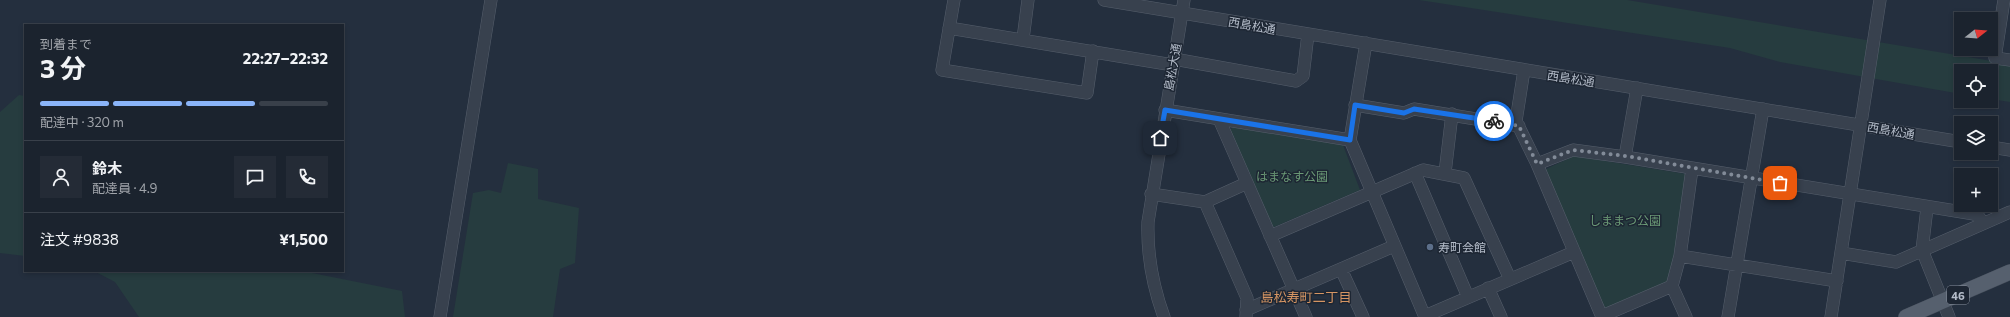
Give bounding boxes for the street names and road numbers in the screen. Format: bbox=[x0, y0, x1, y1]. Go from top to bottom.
street label: 西島松通 bbox=[1227, 14, 1277, 36]
street label: 島松大通 bbox=[1161, 42, 1183, 92]
street label: 西島松通 bbox=[1546, 67, 1596, 89]
street label: 西島松通 bbox=[1866, 119, 1916, 141]
road number: 46 bbox=[1947, 286, 1969, 304]

